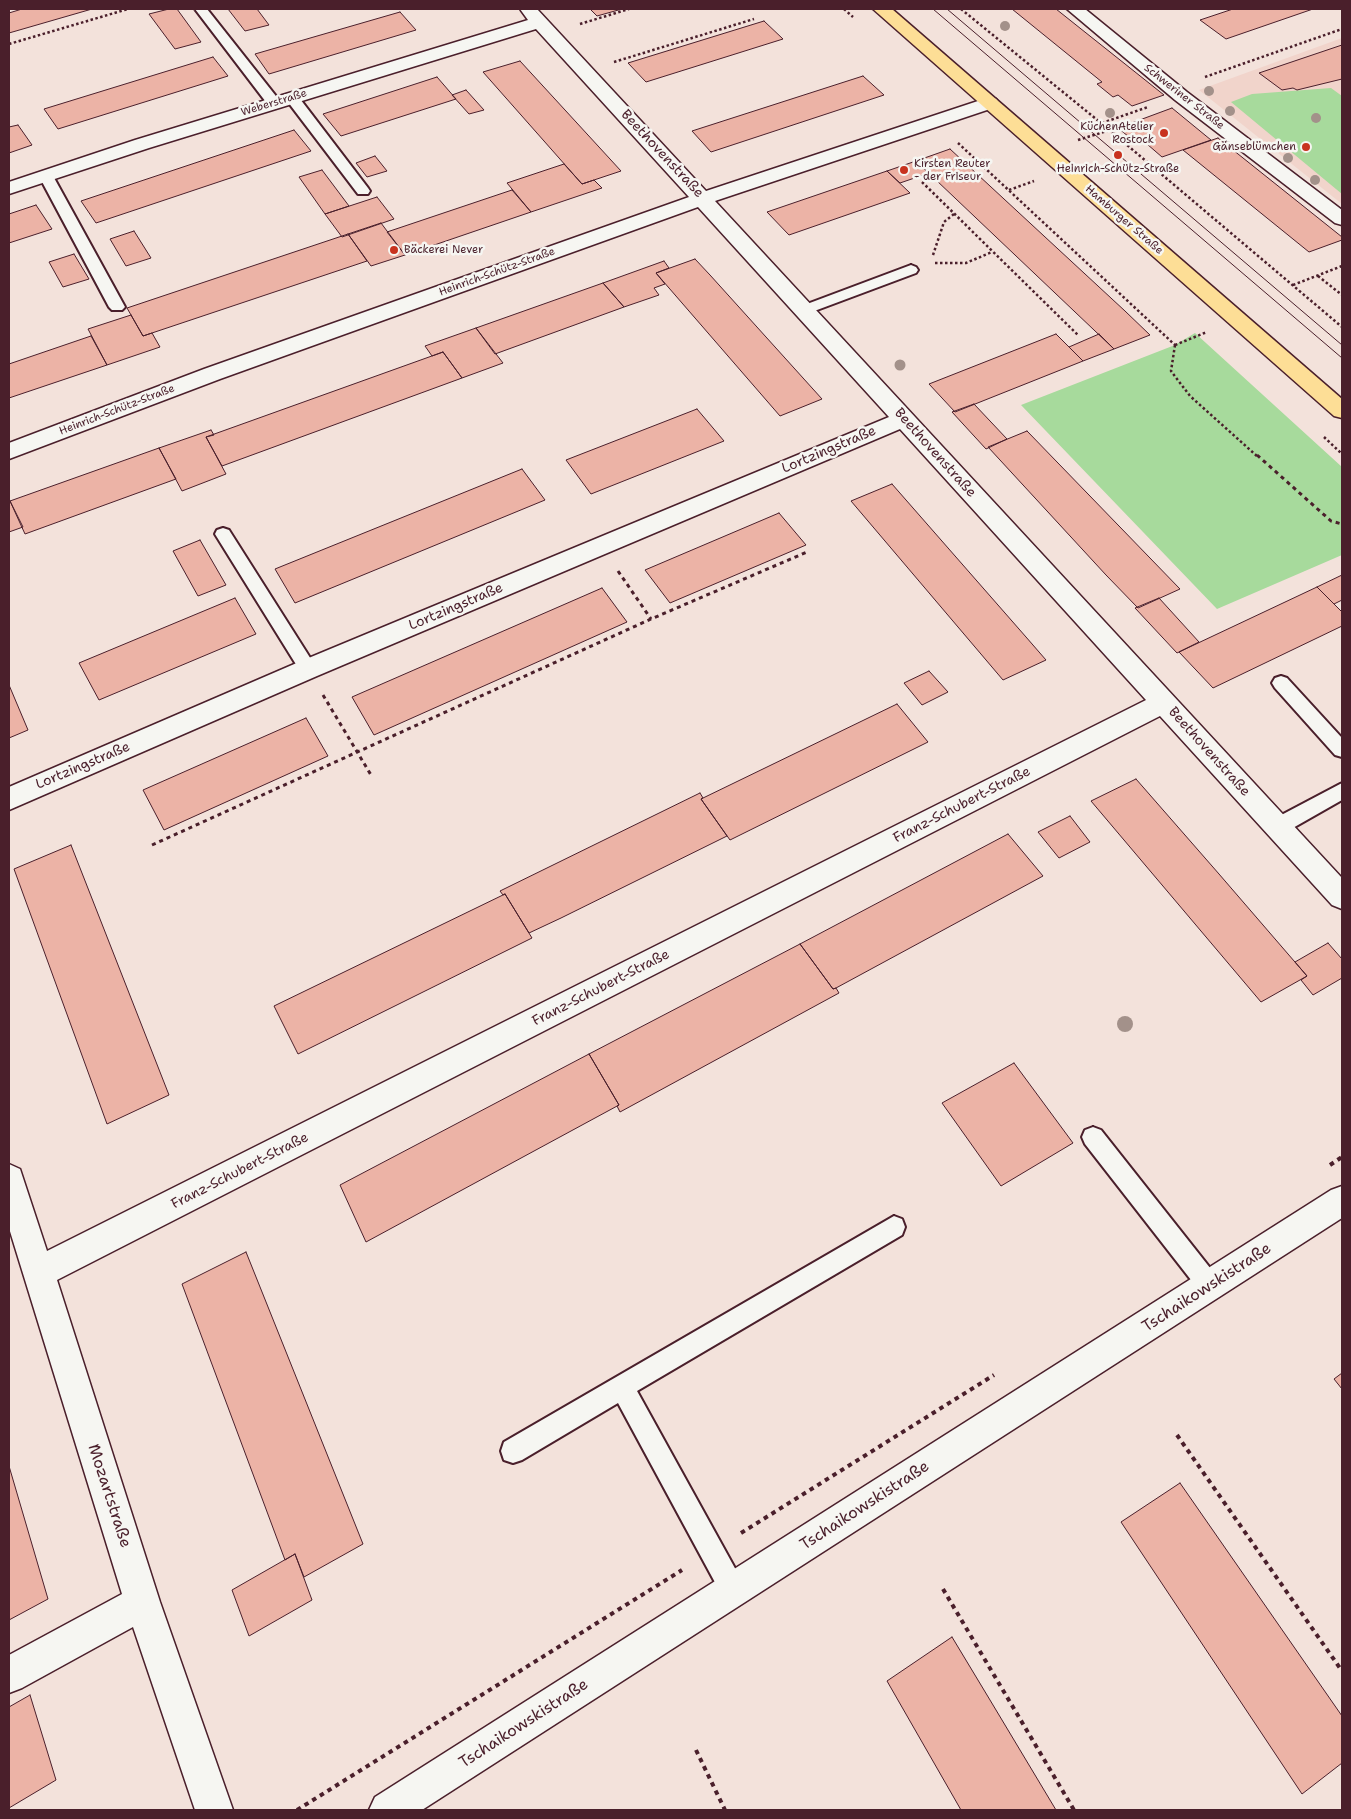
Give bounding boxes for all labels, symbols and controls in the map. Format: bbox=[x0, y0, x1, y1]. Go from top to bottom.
street label: Schweriner Straße bbox=[1141, 62, 1227, 132]
street label: Weberstraße bbox=[240, 87, 308, 119]
street label: Beethovenstraße bbox=[617, 107, 707, 201]
place label: KüchenAtelier Rostock bbox=[1080, 120, 1154, 146]
marker: KüchenAtelier Rostock bbox=[1158, 127, 1170, 139]
place label: Gänseblümchen bbox=[1213, 140, 1296, 154]
marker: Gänseblümchen bbox=[1300, 141, 1312, 153]
marker: Heinrich-Schütz-Straße bbox=[1112, 149, 1124, 161]
place label: Kirsten Reuter - der Friseur bbox=[914, 157, 990, 183]
place label: Heinrich-Schütz-Straße bbox=[1057, 162, 1179, 176]
marker: Kirsten Reuter - der Friseur bbox=[898, 164, 910, 176]
street label: Hamburger Straße bbox=[1082, 183, 1166, 257]
place label: Bäckerei Never bbox=[404, 243, 483, 257]
marker: Bäckerei Never bbox=[388, 244, 400, 256]
street label: Heinrich-Schütz-Straße bbox=[437, 245, 557, 299]
street label: Heinrich-Schütz-Straße bbox=[57, 382, 177, 438]
street label: Beethovenstraße bbox=[891, 405, 979, 501]
street label: Lortzingstraße bbox=[779, 423, 879, 477]
street label: Lortzingstraße bbox=[406, 580, 506, 634]
street label: Beethovenstraße bbox=[1165, 704, 1253, 800]
street label: Lortzingstraße bbox=[33, 739, 133, 793]
street label: Franz-Schubert-Straße bbox=[891, 763, 1033, 847]
street label: Franz-Schubert-Straße bbox=[530, 946, 672, 1030]
street label: Franz-Schubert-Straße bbox=[169, 1129, 311, 1213]
street label: Tschaikowskistraße bbox=[1139, 1239, 1275, 1337]
street label: Mozartstraße bbox=[83, 1442, 135, 1550]
street label: Tschaikowskistraße bbox=[797, 1457, 933, 1555]
street label: Tschaikowskistraße bbox=[456, 1675, 592, 1773]

